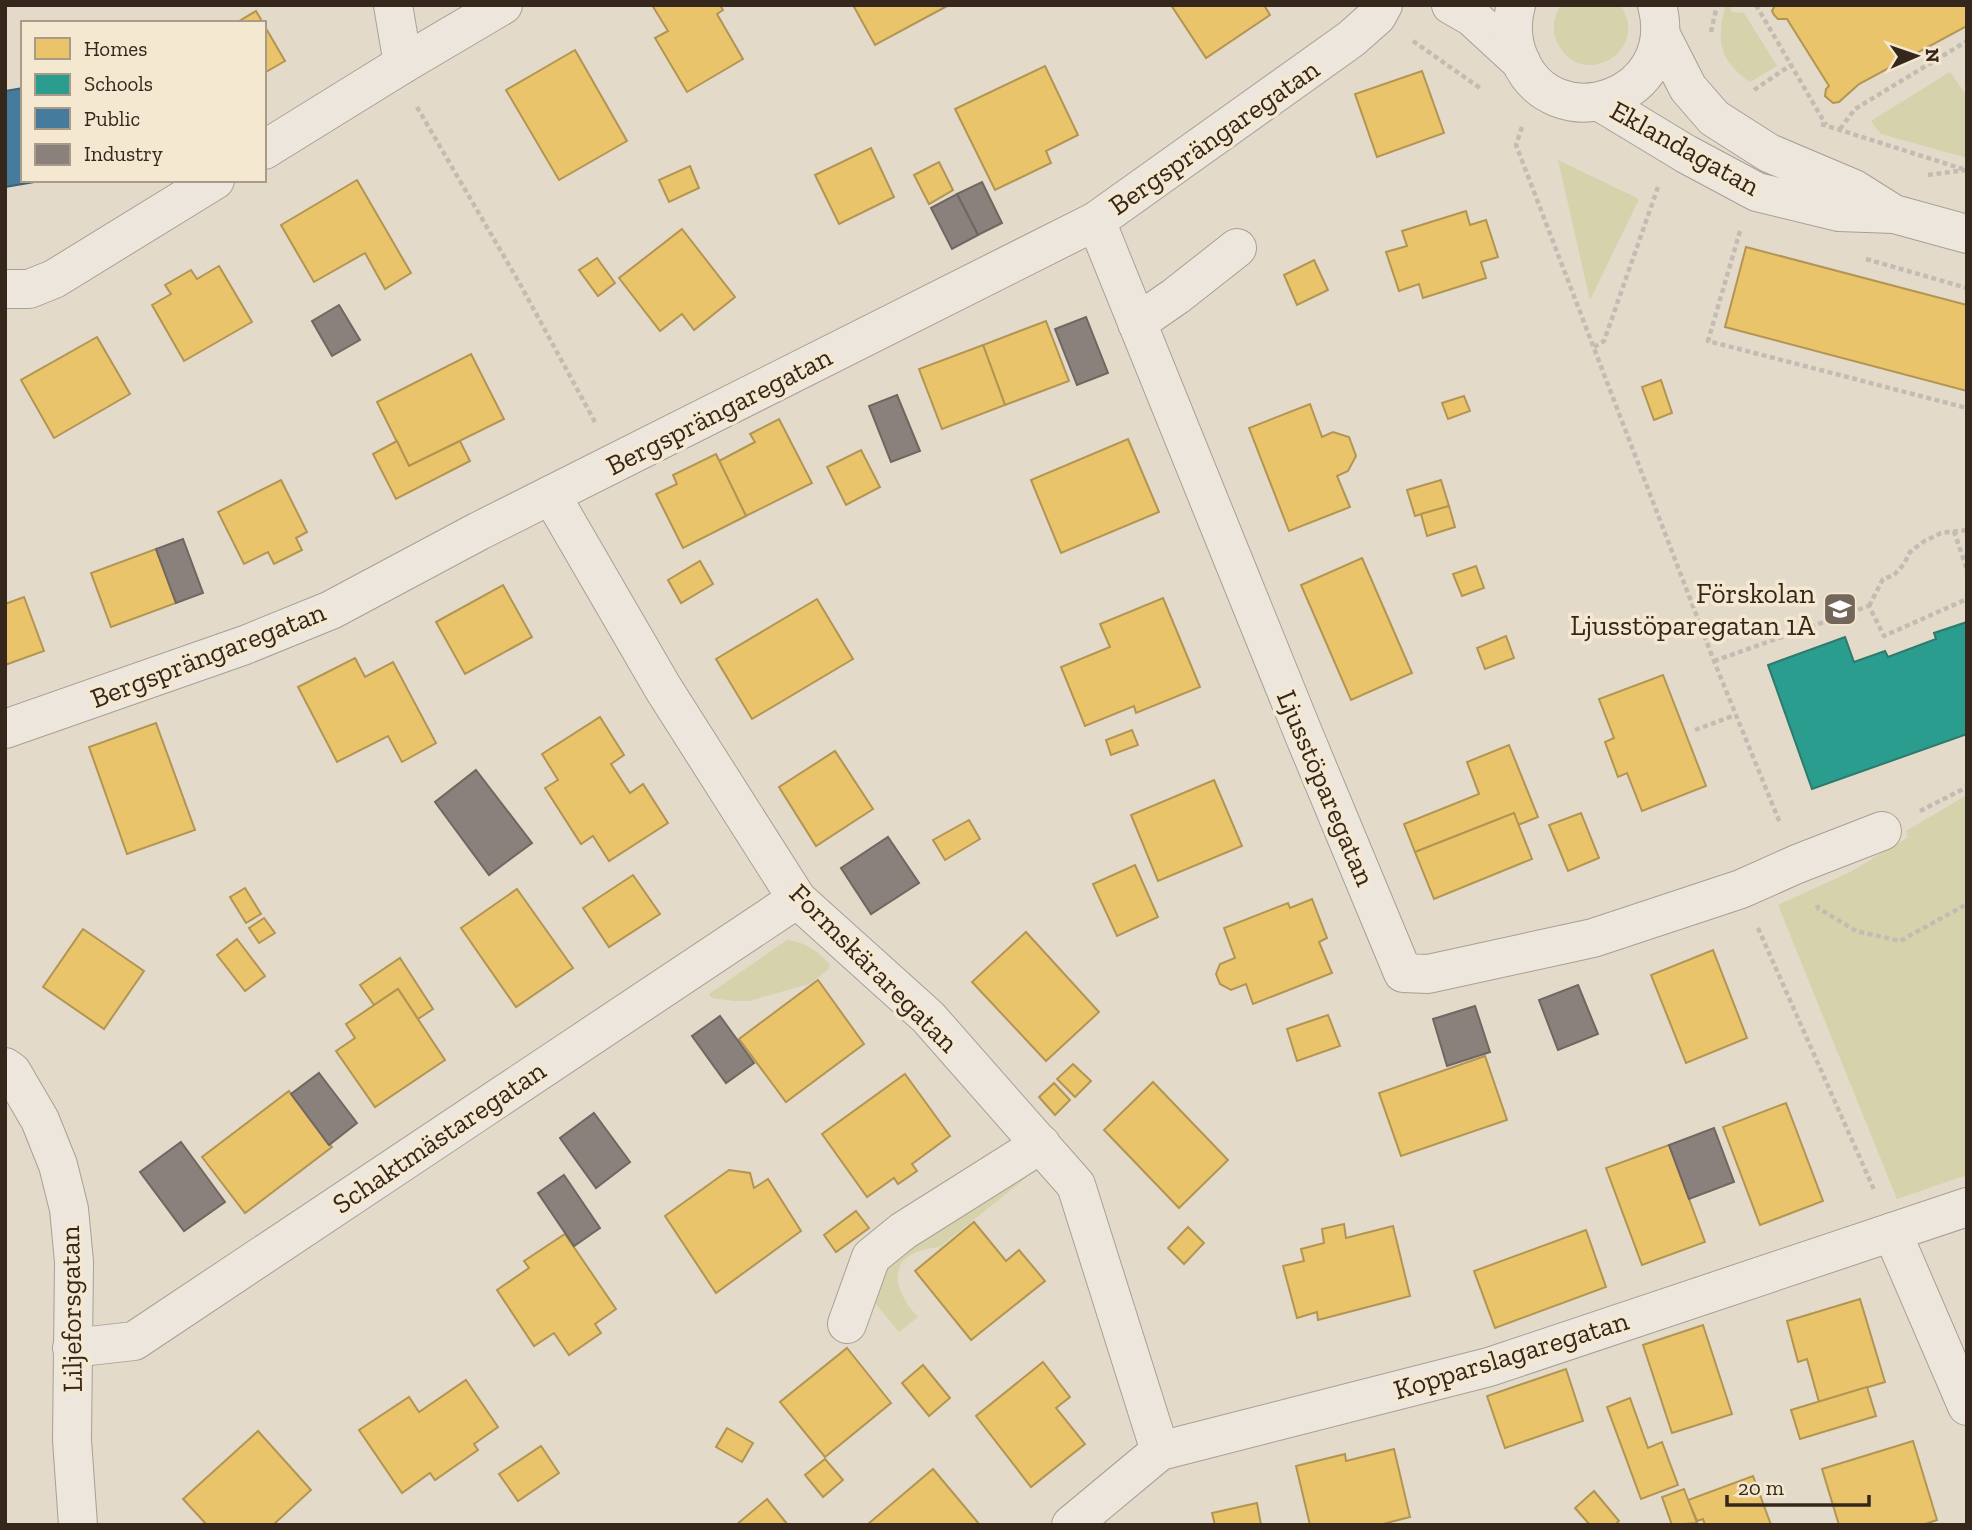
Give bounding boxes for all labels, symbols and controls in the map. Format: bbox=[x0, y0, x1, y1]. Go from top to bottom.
legend bbox=[21, 21, 266, 182]
north arrow bbox=[1881, 21, 1951, 91]
text: Homes bbox=[84, 36, 147, 61]
text: N bbox=[1921, 48, 1944, 63]
street label: Bergsprängaregatan bbox=[1103, 52, 1325, 222]
text: Schools bbox=[84, 71, 153, 96]
street label: Eklandagatan bbox=[1605, 93, 1765, 203]
text: Public bbox=[84, 106, 140, 131]
text: Industry bbox=[84, 141, 163, 166]
street label: Bergsprängaregatan bbox=[601, 340, 837, 482]
place label: Förskolan Ljusstöparegatan 1A bbox=[1570, 577, 1816, 642]
school or university icon: Förskolan Ljusstöparegatan 1A bbox=[1821, 590, 1859, 628]
street label: Bergsprängaregatan bbox=[86, 595, 330, 715]
street label: Ljusstöparegatan bbox=[1270, 685, 1382, 891]
street label: Formskäraregatan bbox=[783, 877, 965, 1059]
street label: Schaktmästaregatan bbox=[326, 1054, 552, 1220]
street label: Liljeforsgatan bbox=[53, 1225, 89, 1393]
street label: Kopparslagaregatan bbox=[1390, 1304, 1632, 1406]
scale bar bbox=[1727, 1464, 1869, 1508]
text: 20 m bbox=[1738, 1475, 1784, 1500]

